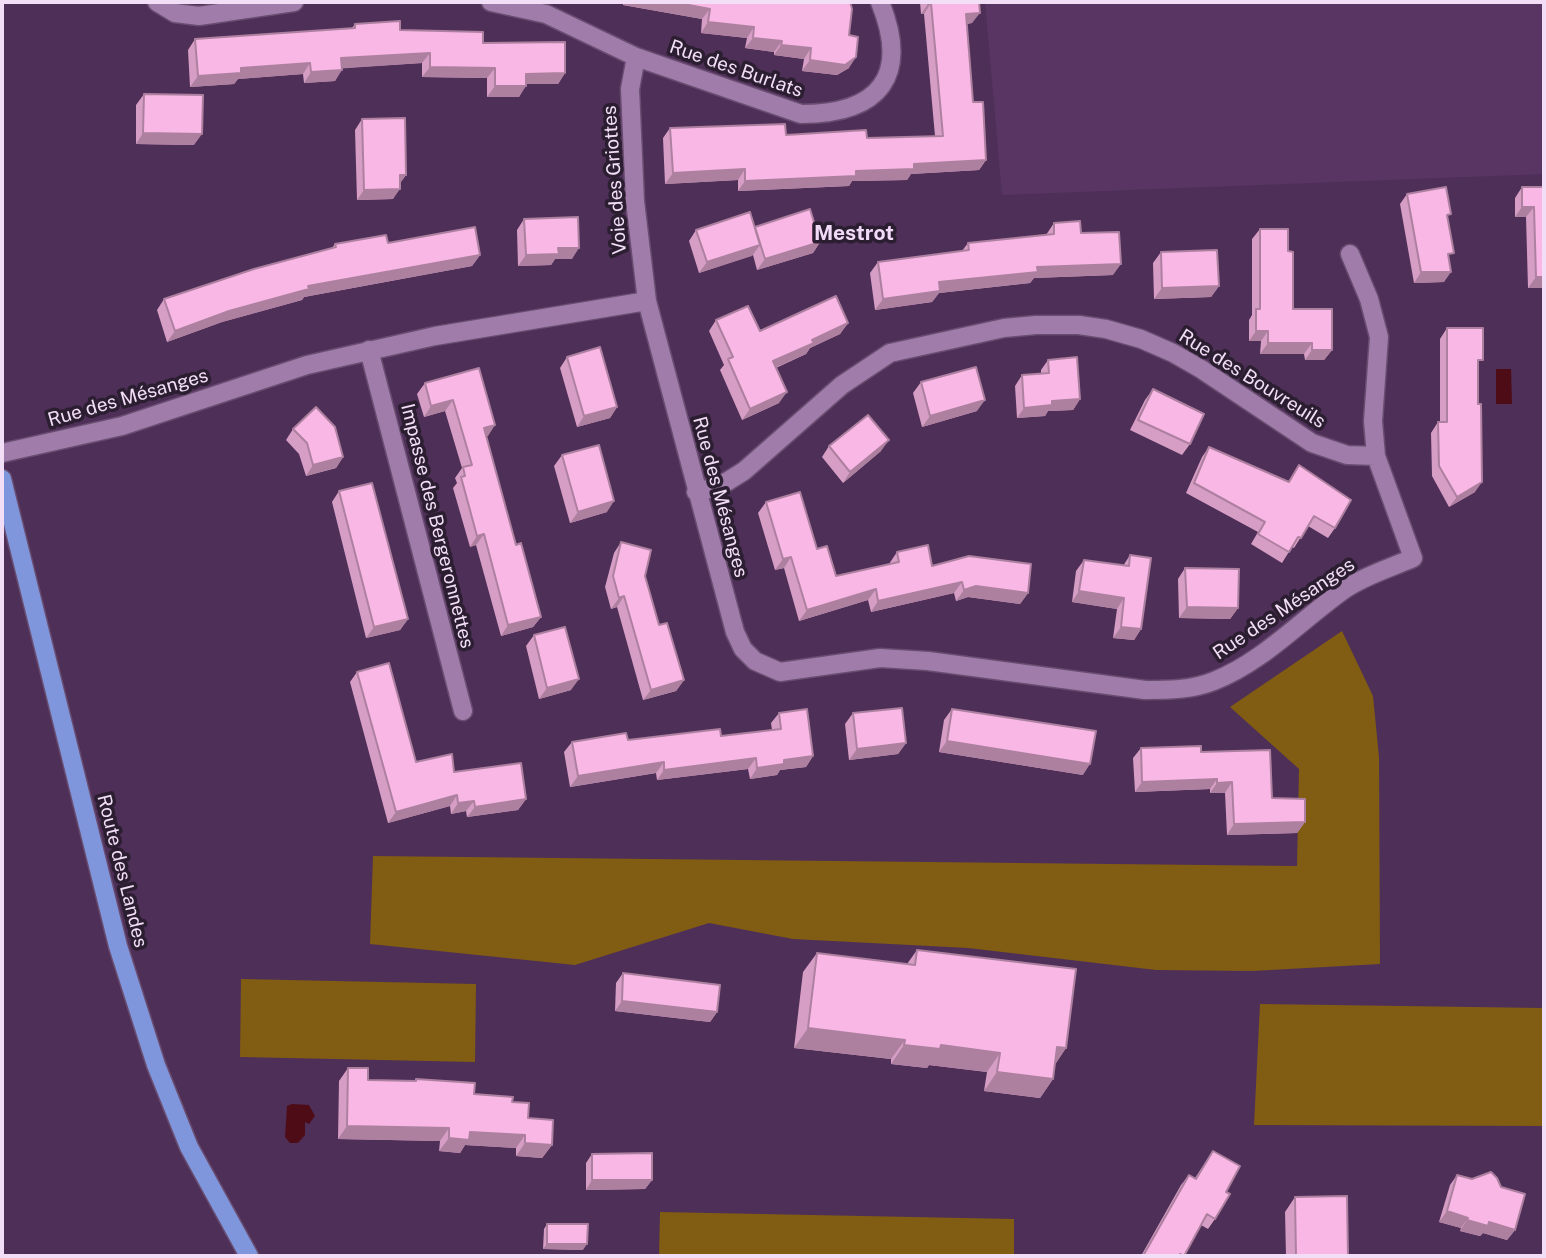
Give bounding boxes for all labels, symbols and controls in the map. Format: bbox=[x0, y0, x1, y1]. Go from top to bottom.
street label: Rue des Burlats bbox=[666, 36, 806, 102]
street label: Voie des Griottes bbox=[598, 105, 632, 255]
district label: Mestrot bbox=[814, 221, 894, 247]
street label: Rue des Bouvreuils bbox=[1174, 325, 1330, 433]
street label: Rue des Mésanges bbox=[45, 364, 211, 432]
street label: Impasse des Bergeronnettes bbox=[396, 401, 478, 651]
street label: Rue des Mésanges bbox=[688, 414, 752, 580]
street label: Rue des Mésanges bbox=[1209, 553, 1359, 665]
street label: Route des Landes bbox=[92, 792, 152, 950]

